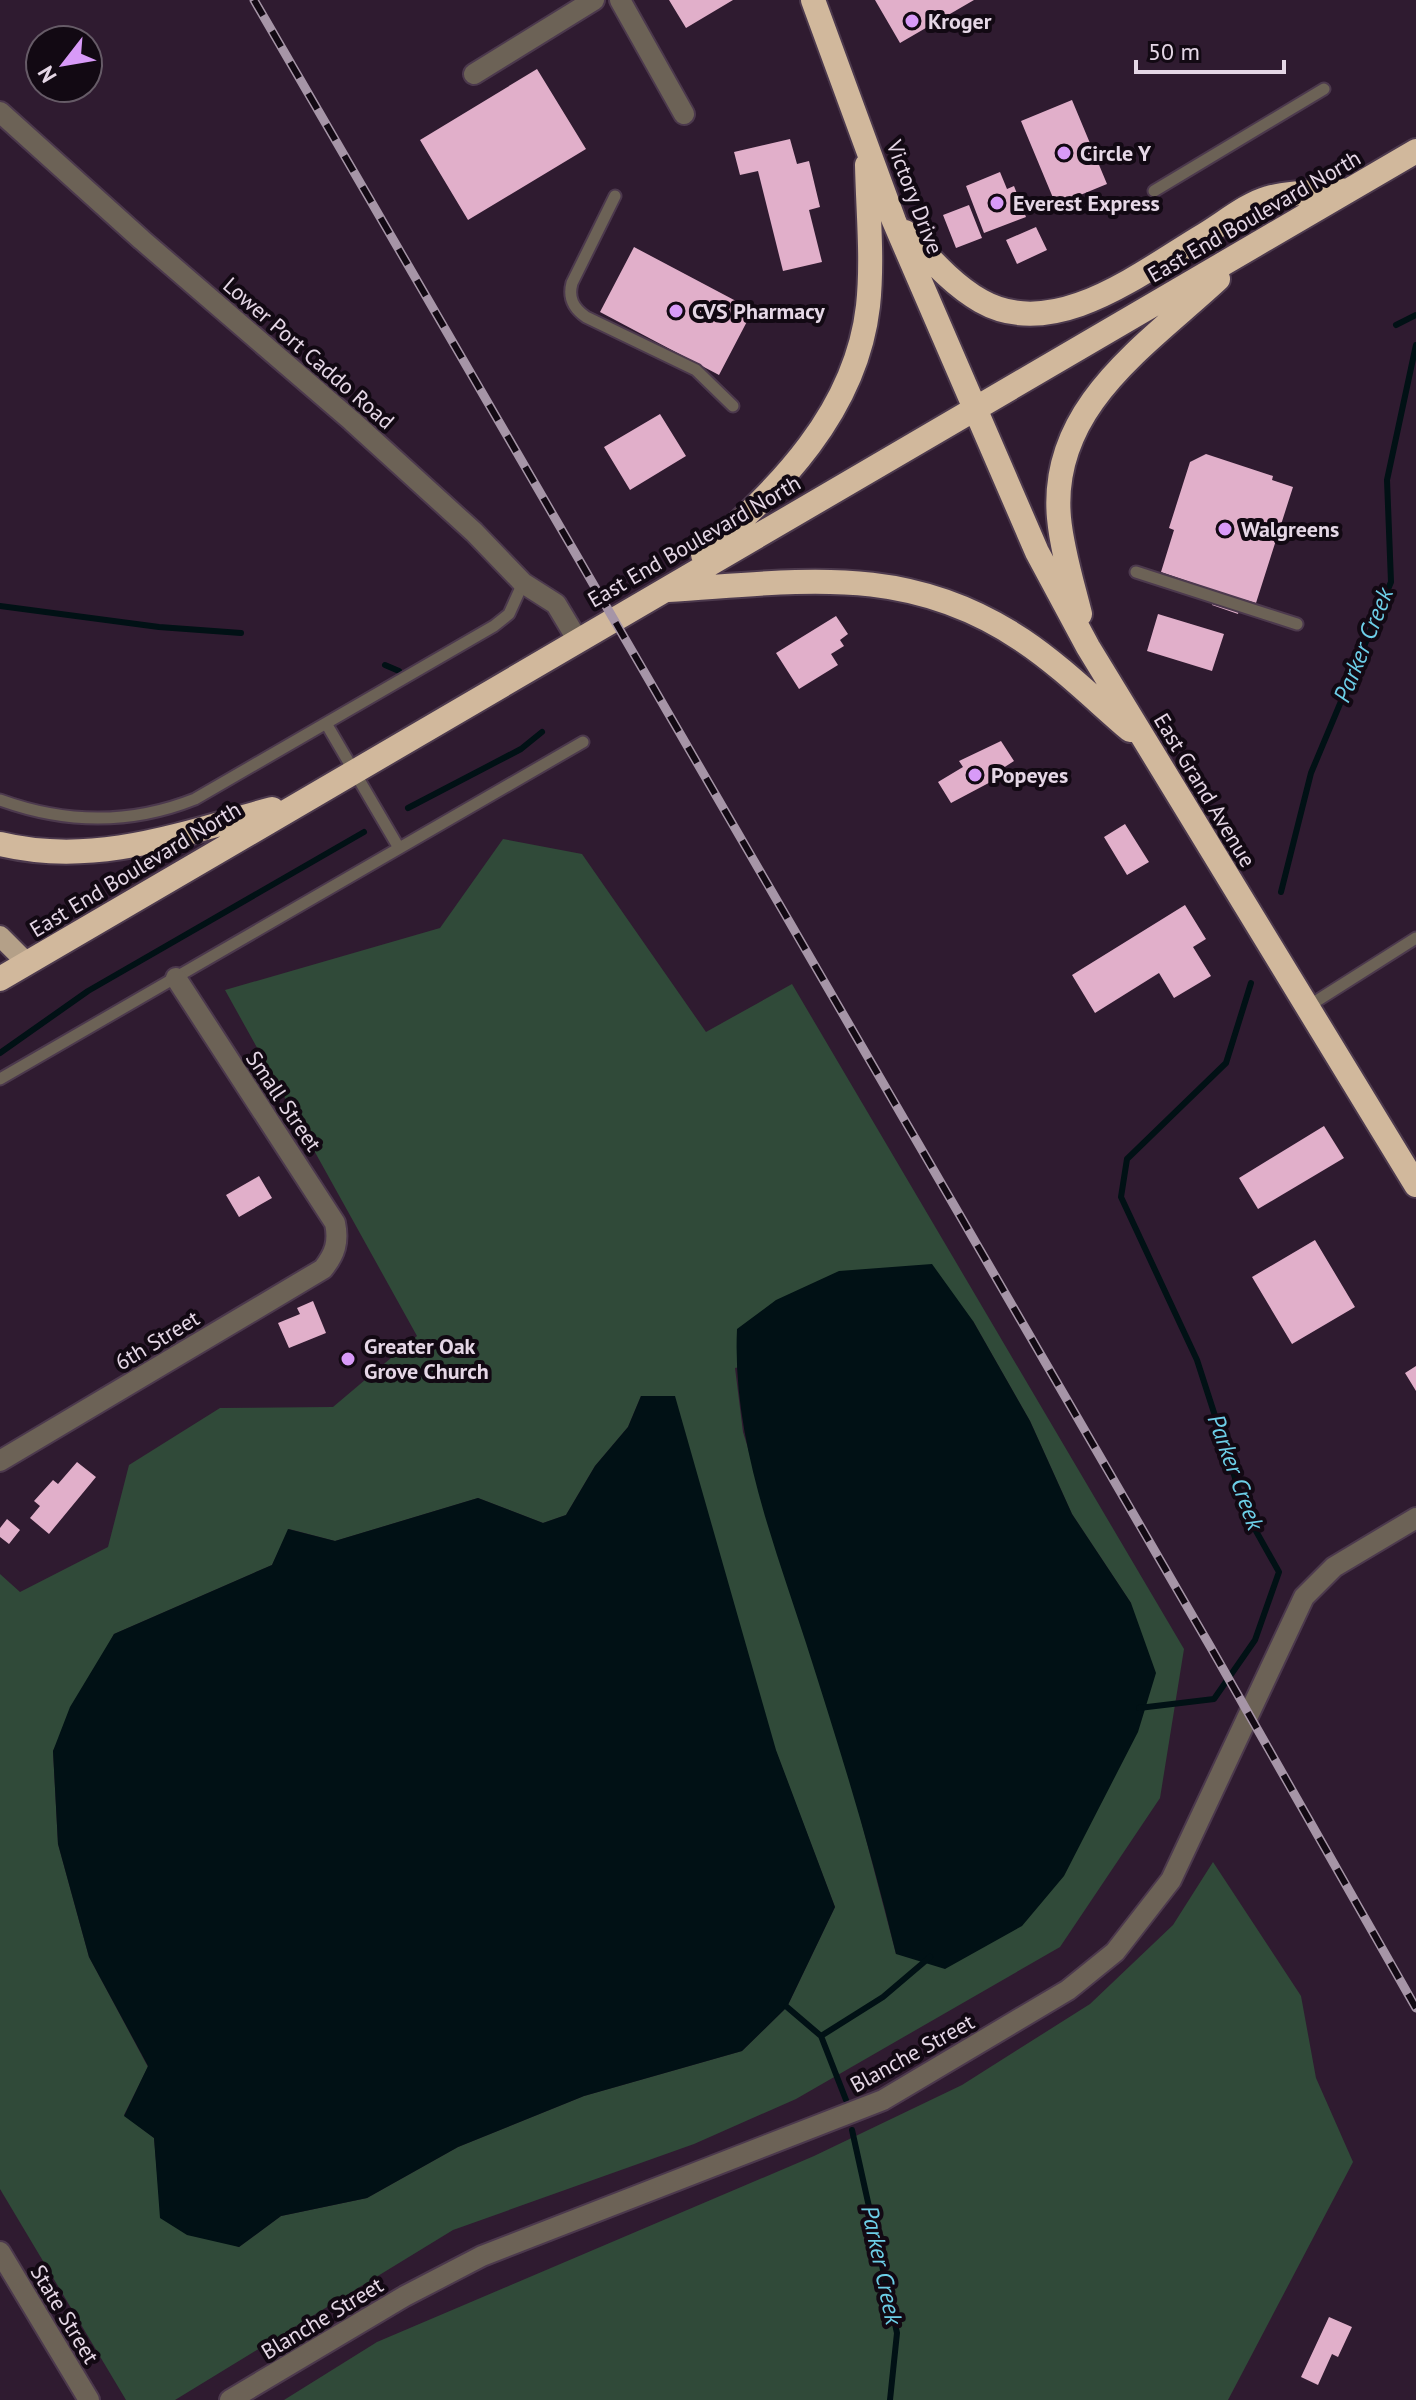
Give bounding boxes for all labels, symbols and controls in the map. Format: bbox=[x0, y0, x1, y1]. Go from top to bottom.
place label: Kroger bbox=[928, 7, 992, 35]
marker: Kroger bbox=[903, 12, 921, 30]
north arrow bbox=[24, 24, 104, 104]
scale bar bbox=[1136, 24, 1284, 74]
text: 50 m bbox=[1148, 36, 1200, 67]
text: N bbox=[31, 61, 63, 88]
street label: Victory Drive bbox=[880, 135, 949, 258]
place label: Circle Y bbox=[1080, 139, 1152, 167]
marker: Circle Y bbox=[1055, 144, 1073, 162]
street label: East End Boulevard North bbox=[1142, 144, 1366, 288]
place label: Everest Express bbox=[1013, 189, 1160, 217]
marker: Everest Express bbox=[988, 194, 1006, 212]
street label: Lower Port Caddo Road bbox=[218, 271, 400, 435]
place label: CVS Pharmacy bbox=[692, 297, 825, 325]
marker: CVS Pharmacy bbox=[667, 302, 685, 320]
street label: East End Boulevard North bbox=[582, 469, 806, 613]
place label: Walgreens bbox=[1241, 515, 1339, 543]
marker: Walgreens bbox=[1216, 520, 1234, 538]
water label: Parker Creek bbox=[1326, 582, 1400, 707]
street label: East Grand Avenue bbox=[1148, 708, 1262, 872]
place label: Popeyes bbox=[991, 761, 1068, 789]
marker: Popeyes bbox=[966, 766, 984, 784]
street label: East End Boulevard North bbox=[24, 795, 246, 943]
street label: Small Street bbox=[240, 1045, 328, 1157]
street label: 6th Street bbox=[110, 1304, 205, 1376]
place label: Greater Oak Grove Church bbox=[364, 1332, 489, 1385]
marker: Greater Oak Grove Church bbox=[339, 1350, 357, 1368]
water label: Parker Creek bbox=[1201, 1410, 1272, 1535]
street label: Blanche Street bbox=[845, 2007, 979, 2099]
water label: Parker Creek bbox=[854, 2203, 910, 2329]
street label: State Street bbox=[25, 2259, 106, 2369]
street label: Blanche Street bbox=[256, 2270, 389, 2365]

